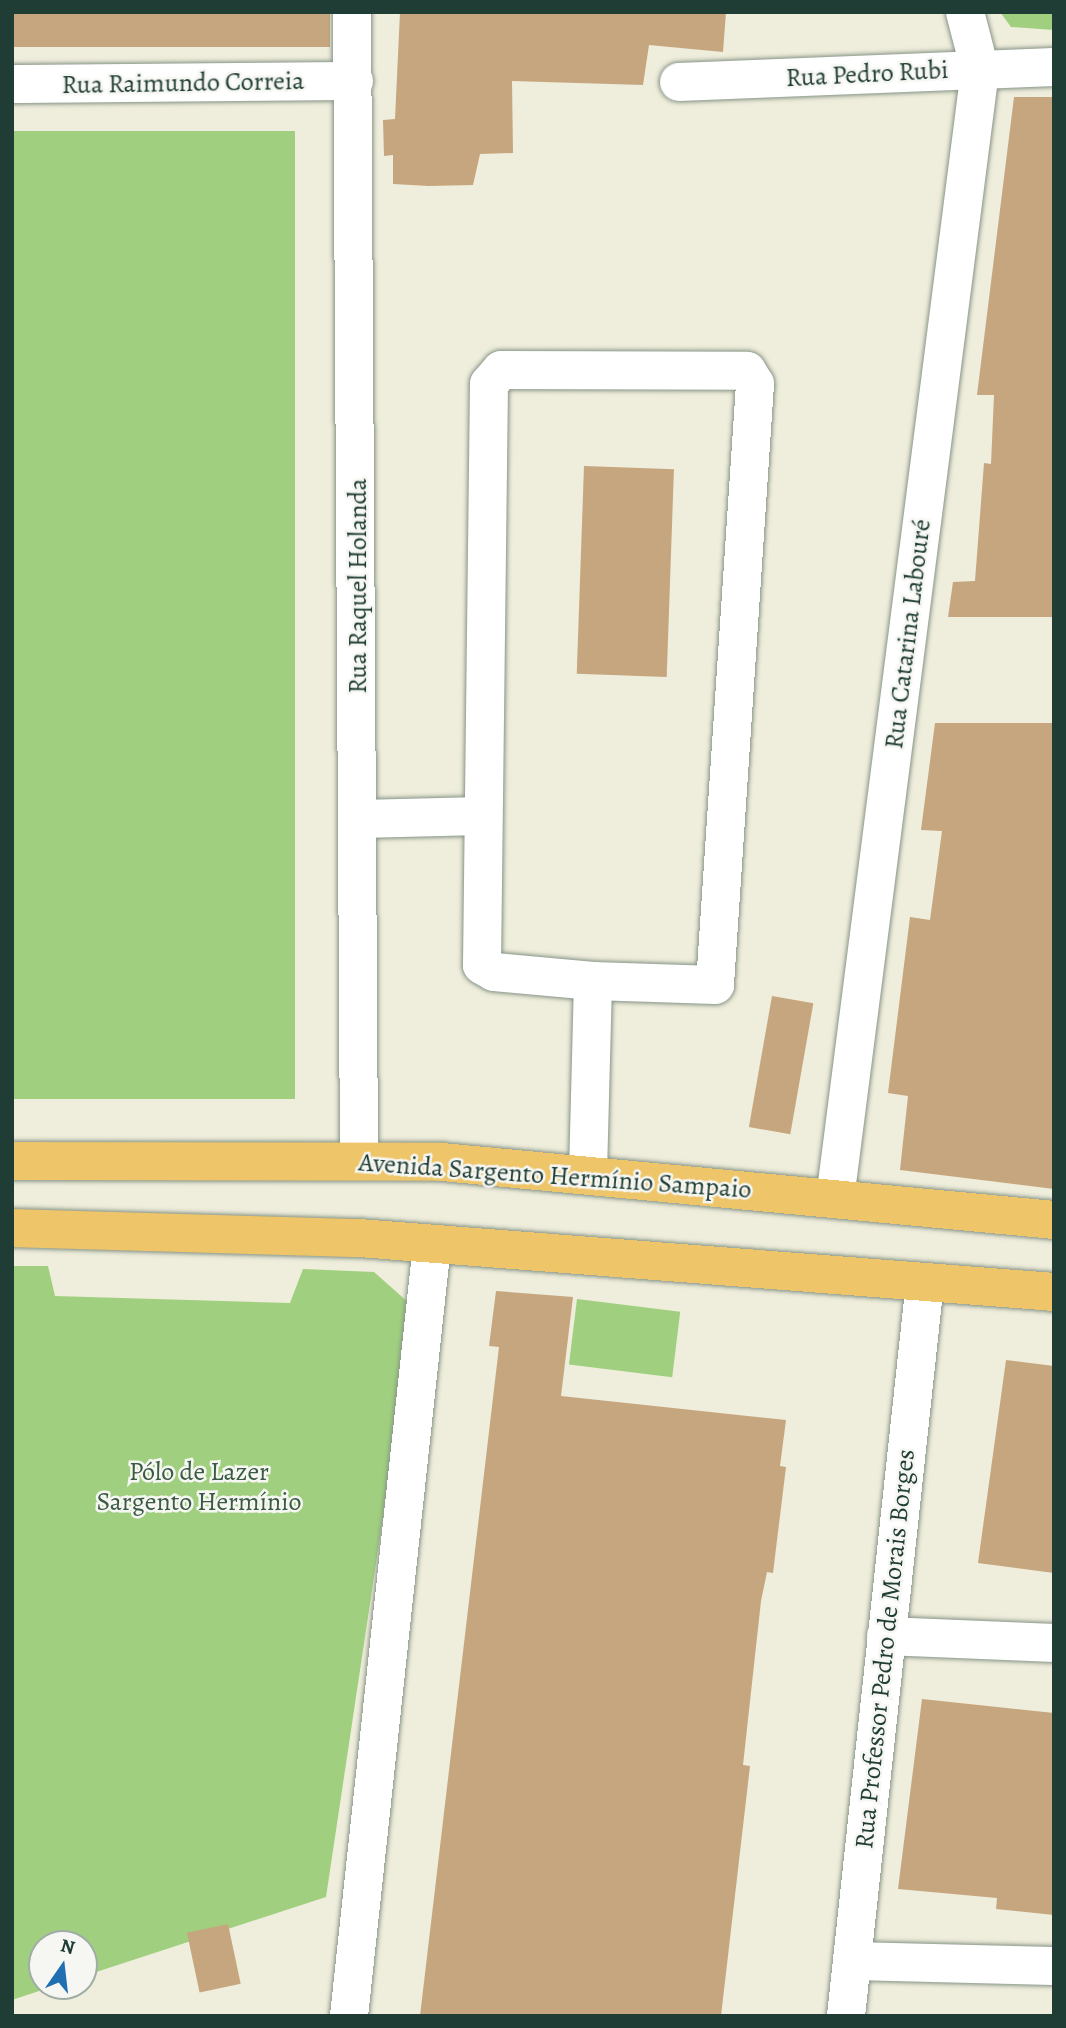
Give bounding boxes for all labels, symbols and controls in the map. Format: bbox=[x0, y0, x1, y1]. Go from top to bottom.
street label: Rua Pedro Rubi bbox=[785, 54, 949, 94]
street label: Rua Raimundo Correia bbox=[61, 65, 305, 101]
street label: Rua Raquel Holanda bbox=[342, 478, 374, 694]
street label: Rua Catarina Labouré bbox=[878, 517, 938, 751]
street label: Avenida Sargento Hermínio Sampaio bbox=[358, 1147, 752, 1205]
street label: Rua Professor Pedro de Morais Borges bbox=[848, 1448, 922, 1850]
park label: Pólo de Lazer Sargento Hermínio bbox=[96, 1456, 302, 1518]
north arrow bbox=[28, 1930, 98, 2000]
text: N bbox=[58, 1932, 77, 1961]

